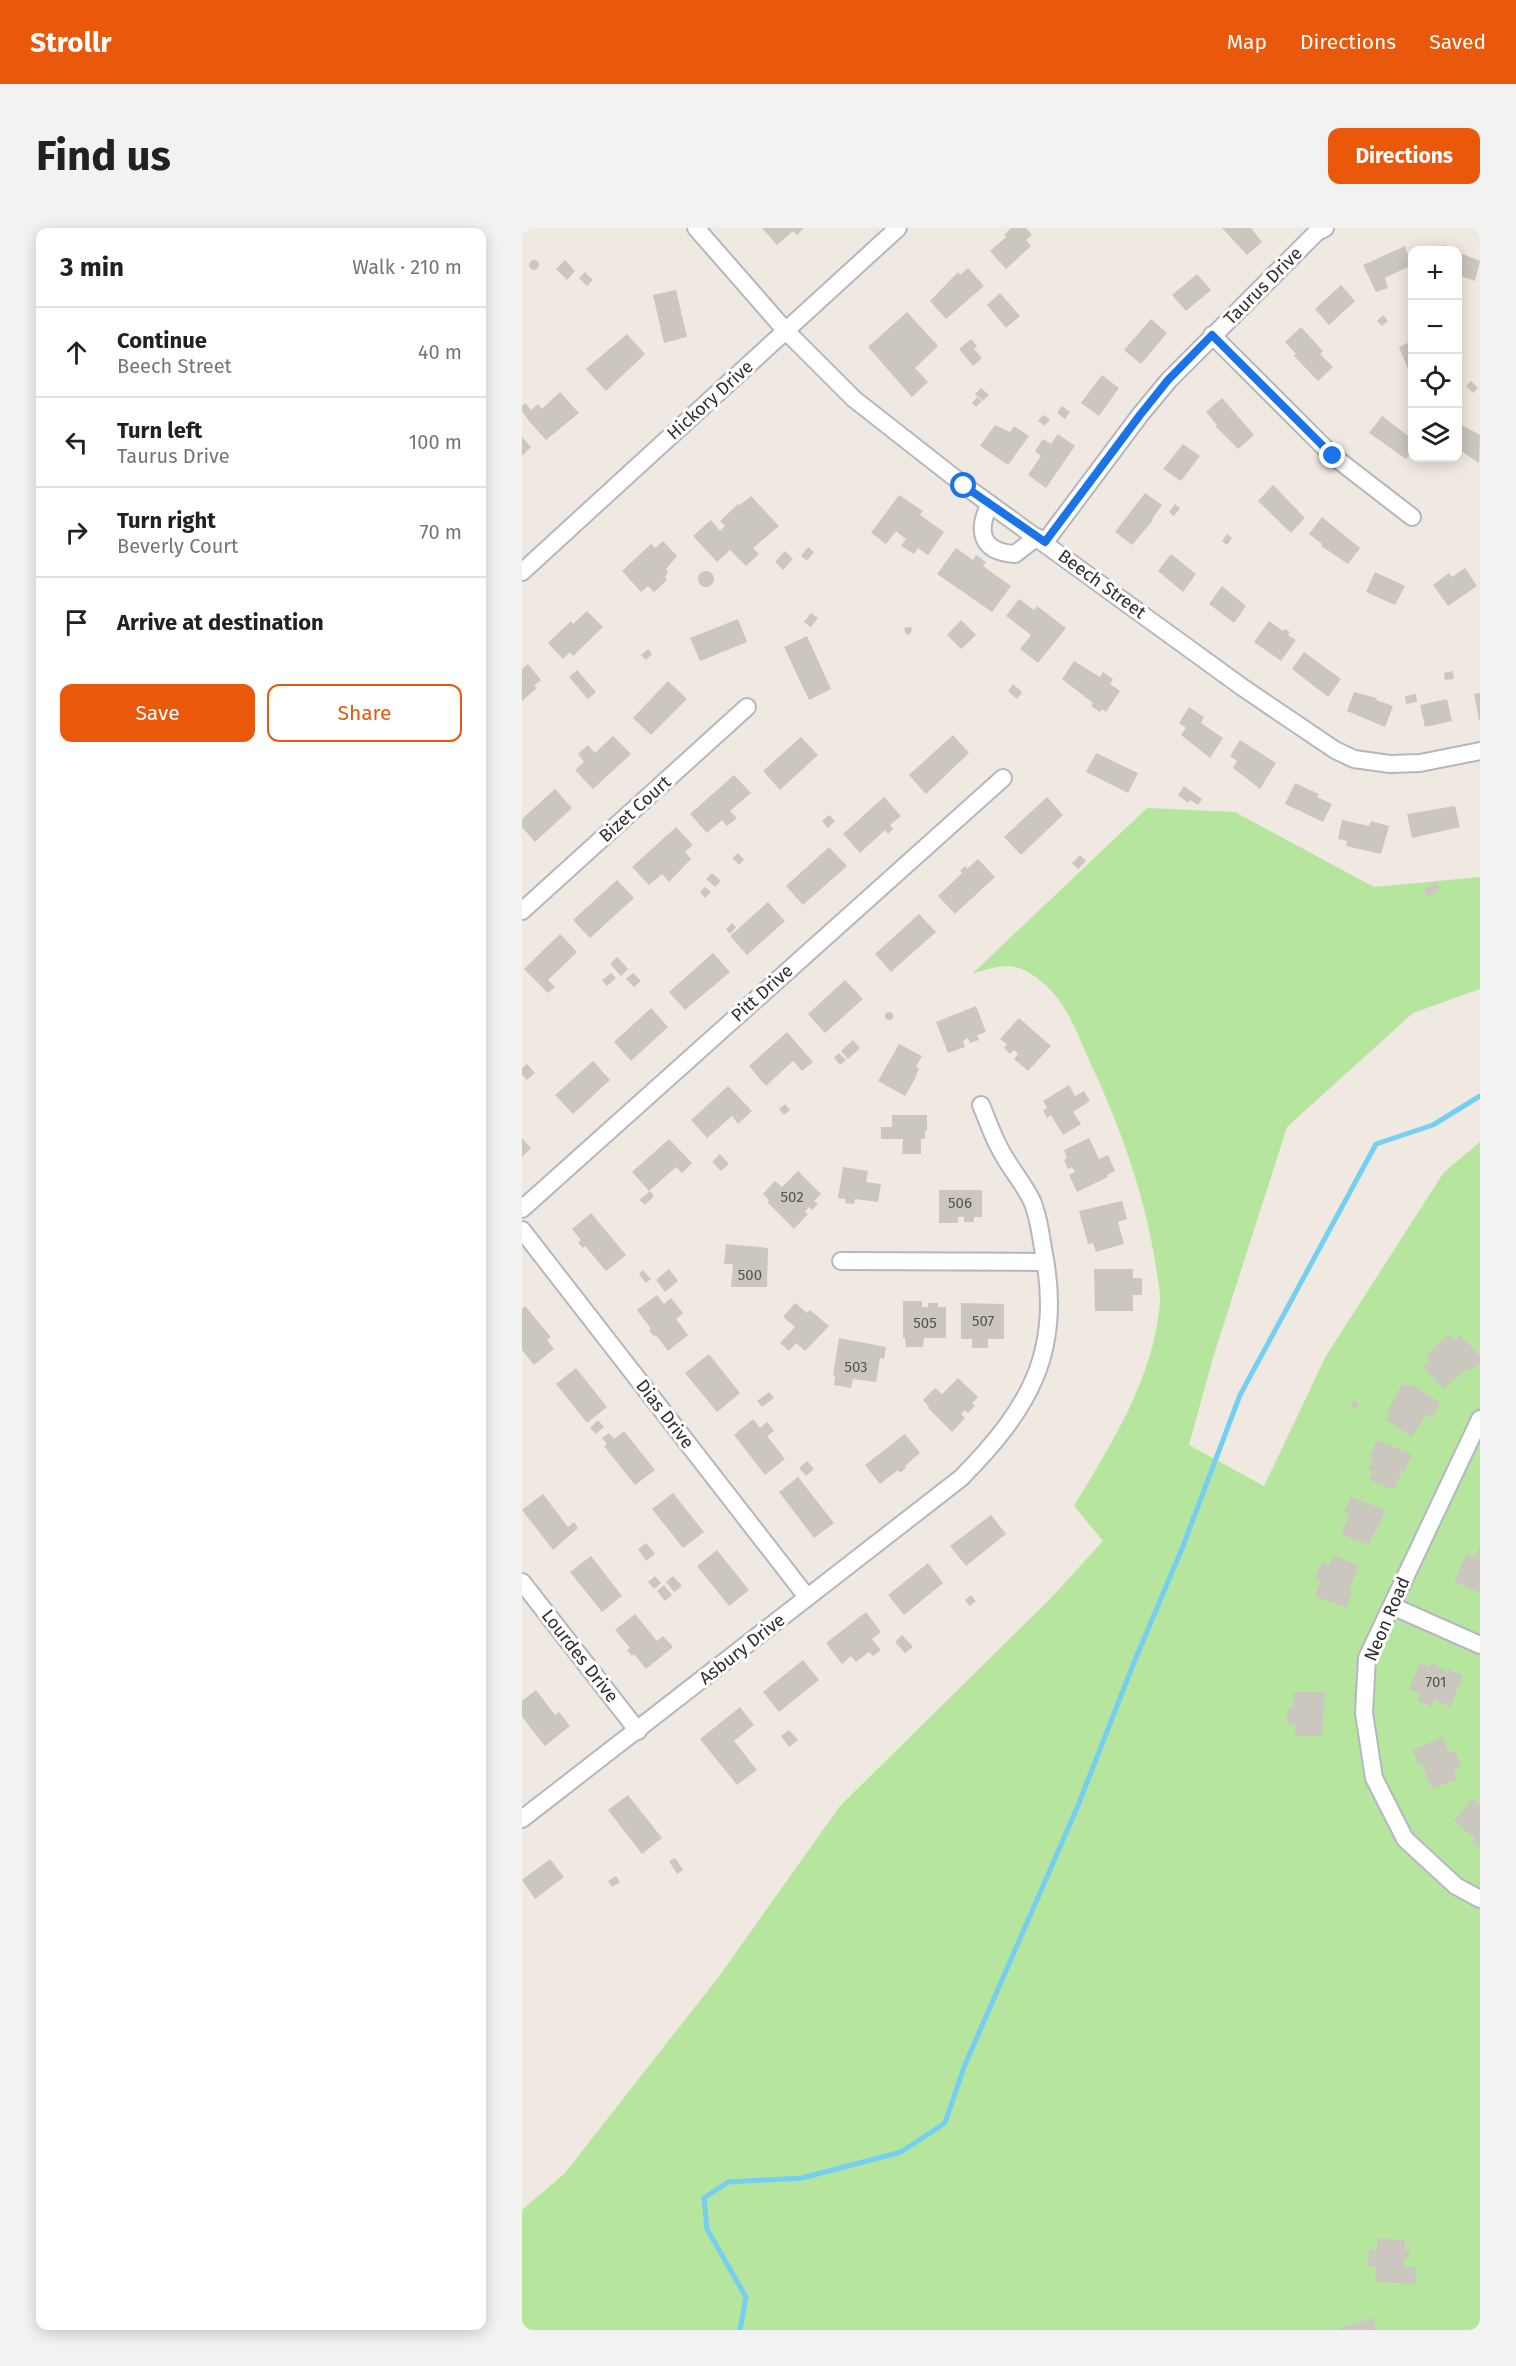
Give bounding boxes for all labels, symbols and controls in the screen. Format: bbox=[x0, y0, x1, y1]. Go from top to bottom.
text: Strollr bbox=[30, 26, 111, 59]
text: Map bbox=[1227, 29, 1267, 55]
text: Directions bbox=[1300, 29, 1396, 55]
text: Saved bbox=[1429, 29, 1486, 55]
button: Directions bbox=[1328, 128, 1480, 184]
text: Find us bbox=[36, 131, 171, 181]
street label: Taurus Drive bbox=[1219, 242, 1307, 330]
map controls bbox=[1408, 246, 1462, 462]
button: + bbox=[1408, 246, 1462, 300]
text: 3 min bbox=[60, 252, 124, 283]
text: Walk · 210 m bbox=[352, 255, 462, 279]
button: − bbox=[1408, 300, 1462, 354]
text: Continue bbox=[117, 327, 207, 354]
icon: ahead bbox=[60, 336, 93, 369]
text: 40 m bbox=[418, 340, 462, 364]
text: Beech Street bbox=[117, 354, 232, 378]
button: locate bbox=[1408, 354, 1462, 408]
street label: Hickory Drive bbox=[662, 356, 758, 444]
button: layers bbox=[1408, 408, 1462, 462]
text: Turn left bbox=[117, 417, 202, 444]
icon: left bbox=[60, 426, 93, 459]
text: 100 m bbox=[409, 430, 462, 454]
route end bbox=[1319, 442, 1345, 468]
text: Taurus Drive bbox=[117, 444, 230, 468]
route start bbox=[950, 472, 976, 498]
text: Turn right bbox=[117, 507, 216, 534]
icon: right bbox=[60, 516, 93, 549]
text: 70 m bbox=[420, 520, 462, 544]
text: Beverly Court bbox=[117, 534, 238, 558]
street label: Beech Street bbox=[1054, 545, 1151, 624]
icon: arrive bbox=[60, 606, 93, 639]
text: Arrive at destination bbox=[117, 609, 324, 636]
button: Save bbox=[60, 684, 255, 742]
button: Share bbox=[267, 684, 462, 742]
street label: Bizet Court bbox=[595, 771, 676, 847]
street label: Pitt Drive bbox=[727, 960, 797, 1026]
house number: 502 bbox=[780, 1188, 804, 1206]
house number: 506 bbox=[948, 1194, 972, 1212]
house number: 500 bbox=[738, 1266, 762, 1284]
house number: 507 bbox=[972, 1312, 994, 1330]
house number: 505 bbox=[913, 1314, 937, 1332]
house number: 503 bbox=[844, 1358, 868, 1376]
street label: Dias Drive bbox=[631, 1375, 699, 1453]
street label: Neon Road bbox=[1359, 1574, 1415, 1664]
street label: Lourdes Drive bbox=[537, 1605, 623, 1707]
street label: Asbury Drive bbox=[695, 1609, 789, 1689]
house number: 701 bbox=[1426, 1673, 1446, 1691]

